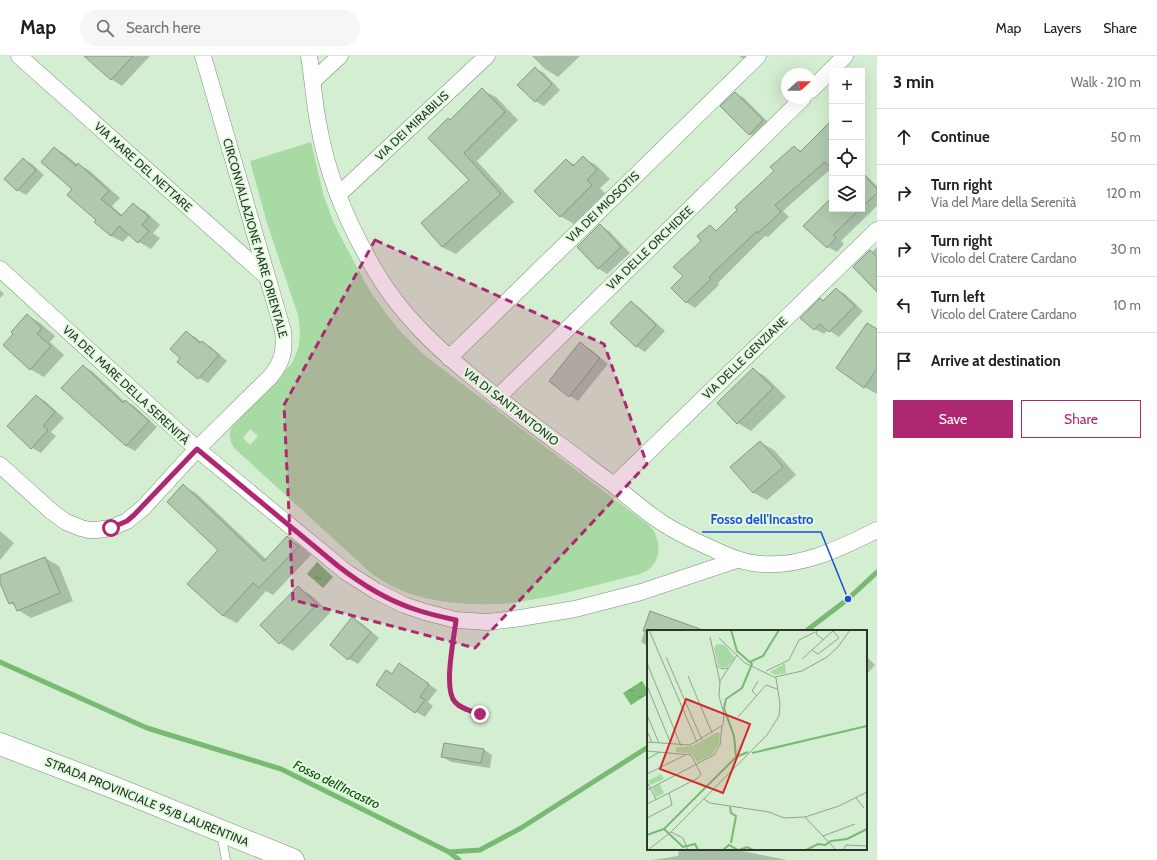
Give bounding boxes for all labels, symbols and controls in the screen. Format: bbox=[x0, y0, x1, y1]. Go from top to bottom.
search box bbox=[80, 10, 360, 46]
text: Map bbox=[20, 16, 56, 39]
icon: search bbox=[94, 17, 116, 39]
text: Search here bbox=[126, 19, 201, 37]
text: Map bbox=[996, 19, 1021, 37]
text: Layers bbox=[1043, 19, 1081, 37]
text: Share bbox=[1103, 19, 1137, 37]
north arrow bbox=[781, 68, 817, 104]
map controls bbox=[829, 68, 865, 212]
button: + bbox=[829, 68, 865, 104]
text: 3 min bbox=[893, 72, 934, 92]
text: Walk · 210 m bbox=[1071, 74, 1141, 90]
street label: VIA DEI MIRABILIS bbox=[372, 88, 452, 164]
button: − bbox=[829, 104, 865, 140]
street label: VIA MARE DEL NETTARE bbox=[91, 119, 196, 215]
icon: ahead bbox=[893, 126, 915, 148]
text: Continue bbox=[931, 128, 990, 146]
text: 50 m bbox=[1111, 129, 1141, 145]
street label: CIRCONVALLAZIONE MARE ORIENTALE bbox=[220, 136, 291, 340]
button: locate bbox=[829, 140, 865, 176]
street label: VIA DEI MIOSOTIS bbox=[563, 168, 642, 245]
button: layers bbox=[829, 176, 865, 212]
text: Turn right bbox=[931, 176, 992, 194]
icon: right bbox=[893, 182, 915, 204]
text: 120 m bbox=[1107, 185, 1141, 201]
text: Via del Mare della Serenità bbox=[931, 194, 1076, 210]
street label: VIA DELLE ORCHIDEE bbox=[603, 202, 696, 293]
text: Turn right bbox=[931, 232, 992, 250]
icon: right bbox=[893, 238, 915, 260]
text: 30 m bbox=[1111, 241, 1141, 257]
text: Vicolo del Cratere Cardano bbox=[931, 250, 1077, 266]
text: Turn left bbox=[931, 288, 985, 306]
icon: left bbox=[893, 294, 915, 316]
text: 10 m bbox=[1113, 297, 1141, 313]
text: Vicolo del Cratere Cardano bbox=[931, 306, 1077, 322]
street label: VIA DELLE GENZIANE bbox=[699, 313, 791, 402]
street label: VIA DEL MARE DELLA SERENITÀ bbox=[60, 322, 193, 448]
icon: arrive bbox=[893, 350, 915, 372]
text: Arrive at destination bbox=[931, 352, 1061, 370]
street label: VIA DI SANT'ANTONIO bbox=[460, 364, 562, 449]
button: Save bbox=[893, 400, 1013, 438]
button: Share bbox=[1021, 400, 1141, 438]
callout: Fosso dell'Incastro bbox=[702, 507, 821, 532]
text: Fosso dell'Incastro bbox=[710, 511, 814, 527]
route start bbox=[102, 519, 120, 537]
inset map bbox=[647, 630, 867, 850]
route end bbox=[471, 705, 489, 723]
street label: STRADA PROVINCIALE 95/B LAURENTINA bbox=[43, 754, 252, 850]
water label: Fosso dell'Incastro bbox=[291, 756, 383, 812]

